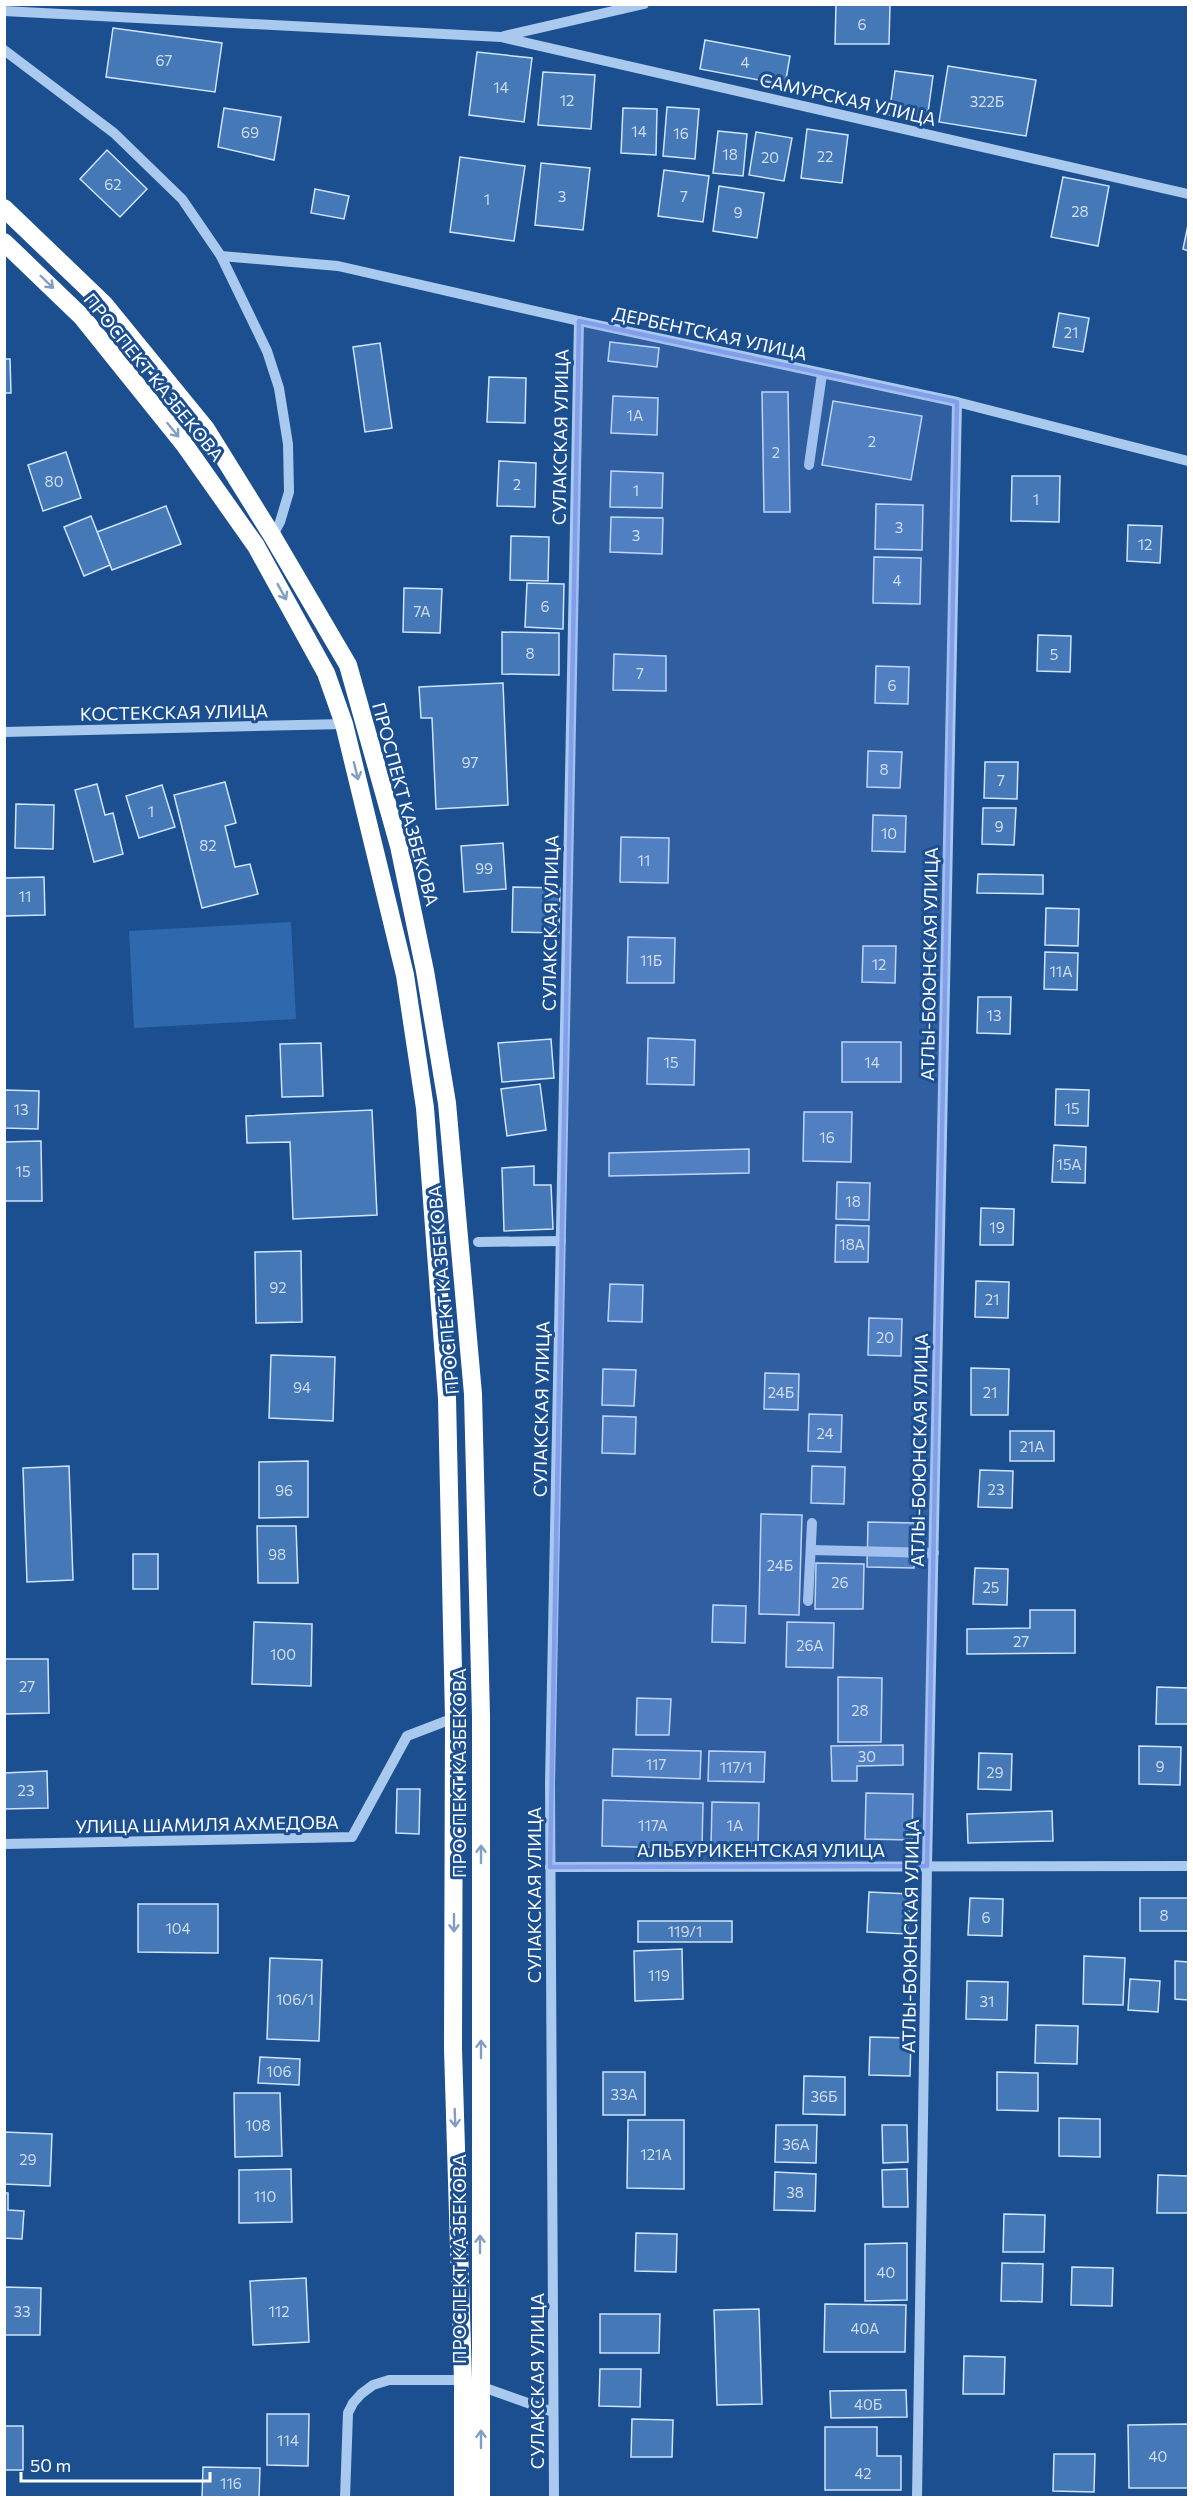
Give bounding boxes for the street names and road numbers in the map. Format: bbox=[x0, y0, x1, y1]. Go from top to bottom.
street label: САМУРСКАЯ УЛИЦА bbox=[758, 68, 938, 130]
street label: ПРОСПЕКТ КАЗБЕКОВА bbox=[79, 289, 229, 465]
street label: ДЕРБЕНТСКАЯ УЛИЦА bbox=[611, 302, 809, 364]
street label: СУЛАКСКАЯ УЛИЦА bbox=[547, 349, 573, 525]
street label: КОСТЕКСКАЯ УЛИЦА bbox=[80, 699, 268, 725]
street label: ПРОСПЕКТ КАЗБЕКОВА bbox=[368, 700, 444, 908]
street label: СУЛАКСКАЯ УЛИЦА bbox=[537, 835, 563, 1011]
street label: АТЛЫ-БОЮНСКАЯ УЛИЦА bbox=[916, 847, 942, 1081]
street label: ПРОСПЕКТ КАЗБЕКОВА bbox=[423, 1184, 463, 1396]
street label: СУЛАКСКАЯ УЛИЦА bbox=[528, 1321, 554, 1497]
street label: АТЛЫ-БОЮНСКАЯ УЛИЦА bbox=[906, 1333, 932, 1567]
street label: ПРОСПЕКТ КАЗБЕКОВА bbox=[448, 1668, 470, 1878]
street label: СУЛАКСКАЯ УЛИЦА bbox=[523, 1807, 545, 1983]
street label: УЛИЦА ШАМИЛЯ АХМЕДОВА bbox=[75, 1811, 339, 1837]
street label: АТЛЫ-БОЮНСКАЯ УЛИЦА bbox=[897, 1819, 923, 2053]
street label: АЛЬБУРИКЕНТСКАЯ УЛИЦА bbox=[637, 1839, 885, 1861]
street label: ПРОСПЕКТ КАЗБЕКОВА bbox=[448, 2154, 470, 2364]
street label: СУЛАКСКАЯ УЛИЦА bbox=[526, 2293, 548, 2469]

